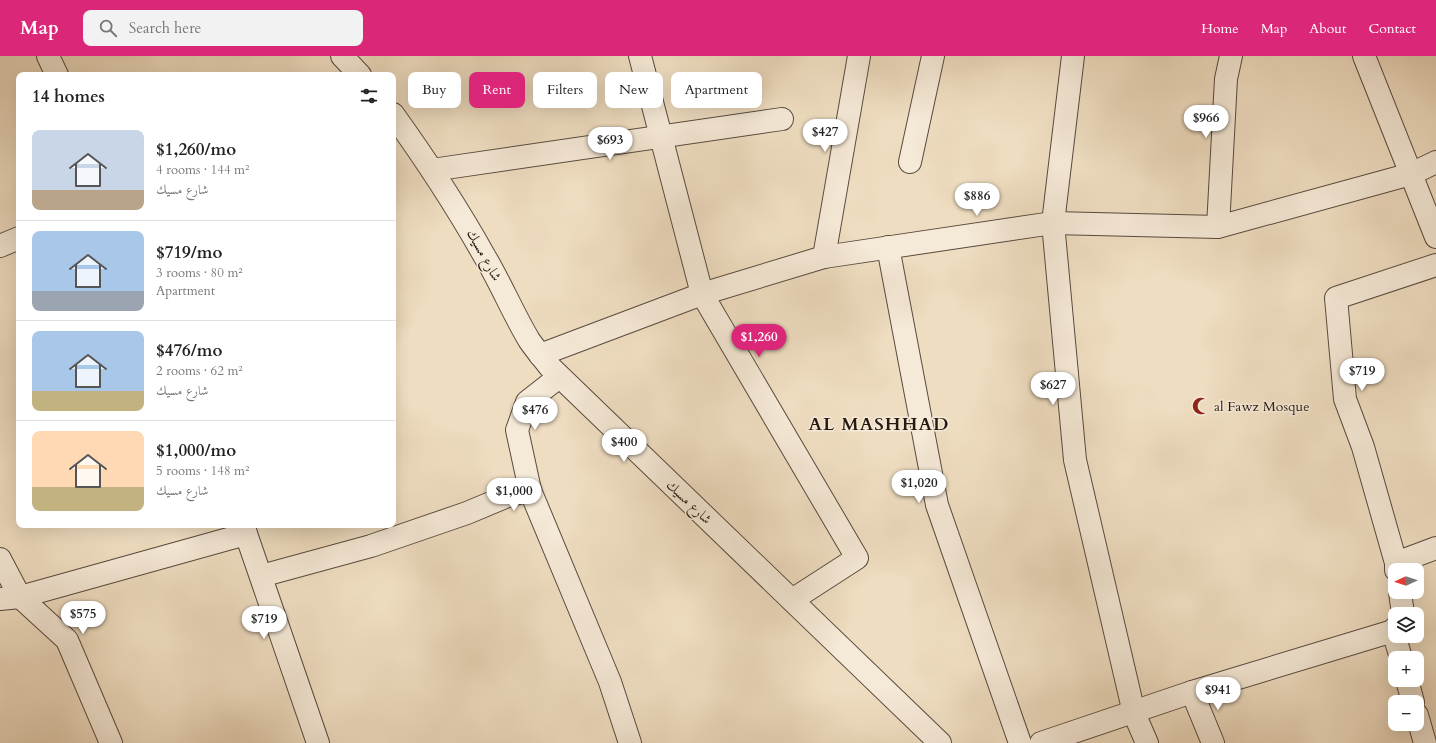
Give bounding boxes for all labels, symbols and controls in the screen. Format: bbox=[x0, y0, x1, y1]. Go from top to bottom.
search box bbox=[83, 10, 363, 46]
text: Map bbox=[20, 15, 59, 41]
icon: search bbox=[97, 17, 119, 39]
text: Search here bbox=[129, 18, 201, 38]
text: Home bbox=[1201, 19, 1239, 38]
text: Map bbox=[1261, 19, 1287, 38]
text: About bbox=[1309, 19, 1346, 38]
text: Contact bbox=[1368, 19, 1416, 38]
chip: Buy bbox=[408, 72, 461, 108]
chip: Rent bbox=[469, 72, 525, 108]
chip: Filters bbox=[533, 72, 597, 108]
chip: New bbox=[605, 72, 663, 108]
chip: Apartment bbox=[671, 72, 762, 108]
text: 14 homes bbox=[32, 85, 105, 108]
icon: filters bbox=[358, 85, 380, 107]
pin: $966 bbox=[1182, 105, 1230, 139]
text: $966 bbox=[1193, 109, 1219, 127]
pin: $427 bbox=[801, 119, 849, 153]
text: $427 bbox=[812, 123, 838, 141]
pin: $693 bbox=[586, 127, 634, 161]
text: $693 bbox=[597, 131, 623, 149]
text: $1,260/mo bbox=[156, 138, 236, 161]
icon: home bbox=[64, 146, 112, 194]
text: 4 rooms · 144 m² bbox=[156, 161, 249, 179]
text: شارع مسيك bbox=[156, 181, 208, 199]
pin: $886 bbox=[953, 183, 1001, 217]
text: $886 bbox=[964, 187, 990, 205]
street label: شارع مسيك bbox=[460, 226, 506, 285]
text: $719/mo bbox=[156, 241, 222, 264]
icon: home bbox=[64, 247, 112, 295]
text: 3 rooms · 80 m² bbox=[156, 264, 243, 282]
text: Apartment bbox=[156, 282, 215, 300]
pin: $1,260 bbox=[726, 324, 792, 358]
text: $1,260 bbox=[740, 328, 778, 346]
text: $476/mo bbox=[156, 339, 222, 362]
icon: home bbox=[64, 347, 112, 395]
pin: $719 bbox=[1338, 358, 1386, 392]
text: 2 rooms · 62 m² bbox=[156, 362, 243, 380]
text: $719 bbox=[1349, 362, 1375, 380]
pin: $627 bbox=[1029, 372, 1077, 406]
text: $627 bbox=[1040, 376, 1066, 394]
text: شارع مسيك bbox=[156, 382, 208, 400]
mosque icon: al Fawz Mosque bbox=[1191, 396, 1211, 416]
pin: $476 bbox=[511, 397, 559, 431]
place label: al Fawz Mosque bbox=[1214, 397, 1310, 416]
text: $476 bbox=[522, 401, 548, 419]
district label: AL MASHHAD bbox=[808, 412, 950, 437]
pin: $400 bbox=[600, 429, 648, 463]
text: $400 bbox=[611, 433, 637, 451]
text: $1,000/mo bbox=[156, 439, 236, 462]
icon: home bbox=[64, 447, 112, 495]
text: 5 rooms · 148 m² bbox=[156, 462, 249, 480]
pin: $1,020 bbox=[886, 470, 952, 504]
text: $1,020 bbox=[900, 474, 938, 492]
street label: شارع مسيك bbox=[661, 476, 716, 530]
pin: $1,000 bbox=[481, 478, 547, 512]
text: شارع مسيك bbox=[156, 482, 208, 500]
text: $1,000 bbox=[495, 482, 533, 500]
north arrow bbox=[1388, 563, 1424, 599]
map controls bbox=[1388, 563, 1424, 731]
pin: $575 bbox=[59, 601, 107, 635]
text: $575 bbox=[70, 605, 96, 623]
pin: $719 bbox=[240, 606, 288, 640]
button: layers bbox=[1388, 607, 1424, 643]
text: $719 bbox=[251, 610, 277, 628]
button: + bbox=[1388, 651, 1424, 687]
pin: $941 bbox=[1194, 677, 1242, 711]
text: $941 bbox=[1205, 681, 1231, 699]
button: − bbox=[1388, 695, 1424, 731]

